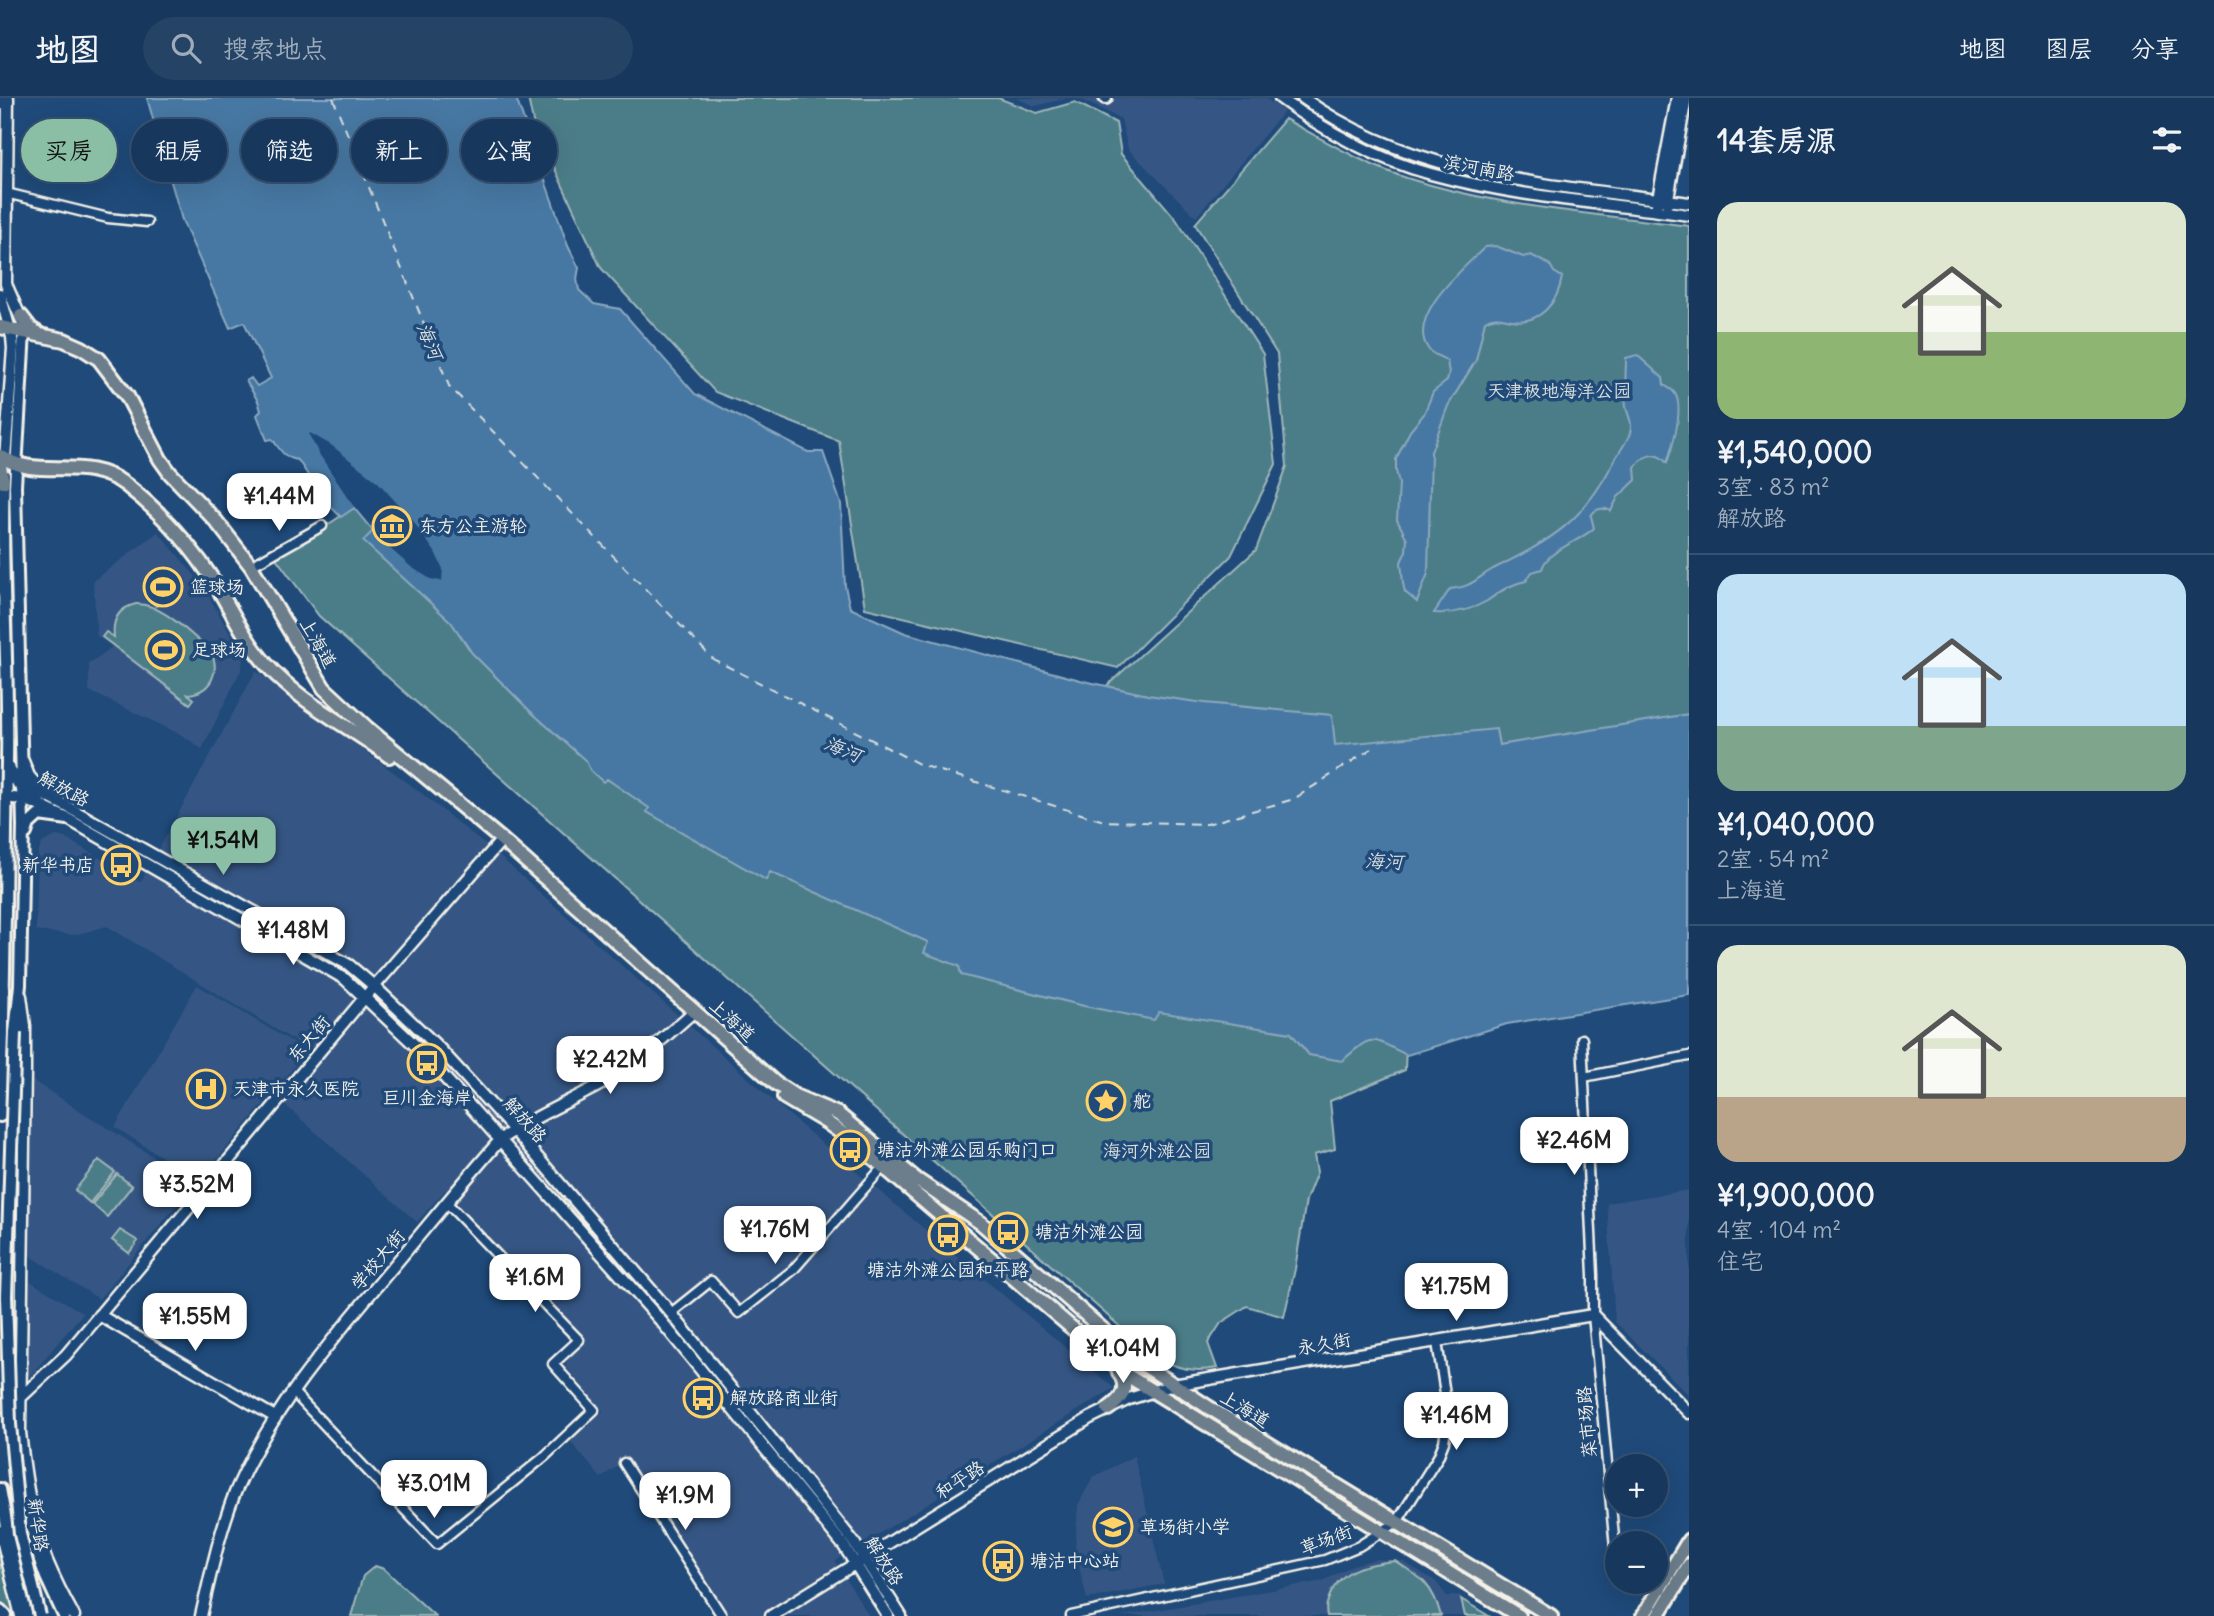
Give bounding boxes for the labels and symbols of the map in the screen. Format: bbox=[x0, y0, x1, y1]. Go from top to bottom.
street label: 滨河南路 bbox=[1442, 149, 1517, 186]
water label: 海河 bbox=[412, 319, 450, 366]
park label: 天津极地海洋公园 bbox=[1487, 379, 1631, 402]
pin: ¥1.44M bbox=[222, 474, 336, 533]
museum icon: 东方公主游轮 bbox=[371, 505, 413, 547]
place label: 东方公主游轮 bbox=[419, 514, 527, 537]
sports icon: 篮球场 bbox=[142, 566, 184, 608]
place label: 篮球场 bbox=[190, 575, 244, 598]
street label: 上海道 bbox=[295, 614, 342, 672]
sports icon: 足球场 bbox=[144, 629, 186, 671]
place label: 足球场 bbox=[192, 638, 246, 661]
water label: 海河 bbox=[821, 731, 868, 768]
street label: 解放路 bbox=[35, 766, 93, 811]
pin: ¥1.54M bbox=[166, 818, 280, 877]
bus stop icon: 新华书店 bbox=[100, 844, 142, 886]
water label: 海河 bbox=[1365, 848, 1406, 874]
place label: 新华书店 bbox=[22, 853, 94, 876]
pin: ¥1.48M bbox=[236, 908, 350, 967]
street label: 上海道 bbox=[705, 993, 760, 1046]
street label: 东大街 bbox=[282, 1011, 335, 1067]
pin: ¥2.42M bbox=[553, 1037, 667, 1096]
bus stop icon: 巨川金海岸 bbox=[406, 1042, 448, 1084]
hospital icon: 天津市永久医院 bbox=[185, 1068, 227, 1110]
place label: 天津市永久医院 bbox=[233, 1077, 359, 1100]
place icon: 舵 bbox=[1085, 1080, 1127, 1122]
place label: 巨川金海岸 bbox=[382, 1086, 472, 1109]
place label: 舵 bbox=[1133, 1089, 1151, 1112]
street label: 解放路 bbox=[499, 1092, 552, 1147]
pin: ¥2.46M bbox=[1517, 1118, 1631, 1177]
bus stop icon: 塘沽外滩公园乐购门口 bbox=[829, 1129, 871, 1171]
place label: 塘沽外滩公园乐购门口 bbox=[877, 1138, 1057, 1161]
park label: 海河外滩公园 bbox=[1103, 1139, 1211, 1162]
pin: ¥3.52M bbox=[140, 1162, 254, 1221]
pin: ¥1.76M bbox=[718, 1206, 832, 1266]
bus stop icon: 塘沽外滩公园 bbox=[987, 1211, 1029, 1253]
bus stop icon: 塘沽外滩公园和平路 bbox=[927, 1214, 969, 1256]
place label: 塘沽外滩公园 bbox=[1035, 1220, 1143, 1243]
street label: 学校大街 bbox=[346, 1225, 410, 1295]
pin: ¥1.6M bbox=[486, 1254, 584, 1314]
place label: 塘沽外滩公园和平路 bbox=[867, 1258, 1029, 1281]
pin: ¥1.75M bbox=[1399, 1264, 1513, 1323]
pin: ¥1.55M bbox=[138, 1294, 252, 1353]
pin: ¥1.04M bbox=[1066, 1326, 1180, 1385]
street label: 永久街 bbox=[1295, 1327, 1352, 1360]
bus stop icon: 解放路商业街 bbox=[682, 1377, 724, 1419]
street label: 上海道 bbox=[1216, 1385, 1274, 1432]
street label: 菜市场路 bbox=[1572, 1385, 1601, 1459]
place label: 解放路商业街 bbox=[730, 1386, 838, 1409]
pin: ¥1.46M bbox=[1399, 1392, 1513, 1452]
street label: 和平路 bbox=[931, 1455, 989, 1504]
pin: ¥3.01M bbox=[377, 1460, 491, 1520]
pin: ¥1.9M bbox=[636, 1472, 734, 1532]
street label: 新华路 bbox=[23, 1497, 54, 1553]
school or university icon: 草场街小学 bbox=[1092, 1506, 1134, 1548]
place label: 草场街小学 bbox=[1140, 1515, 1230, 1538]
street label: 草场街 bbox=[1297, 1519, 1355, 1560]
street label: 解放路 bbox=[860, 1532, 909, 1590]
bus stop icon: 塘沽中心站 bbox=[982, 1540, 1024, 1582]
place label: 塘沽中心站 bbox=[1030, 1549, 1120, 1572]

